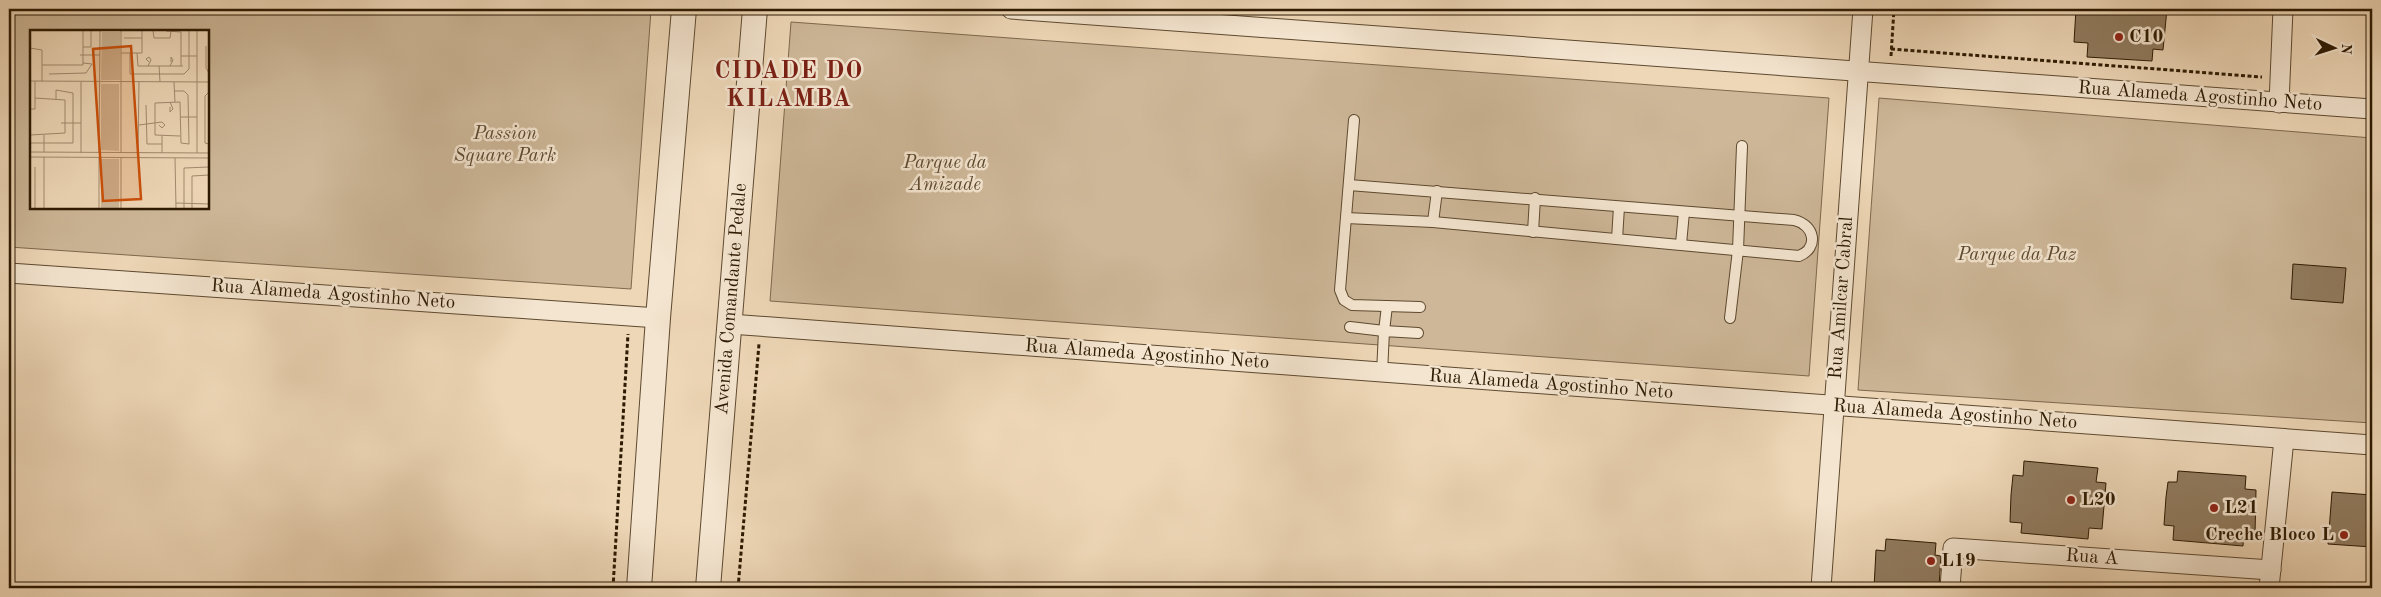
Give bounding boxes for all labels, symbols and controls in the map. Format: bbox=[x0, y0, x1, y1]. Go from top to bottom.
north arrow bbox=[2308, 22, 2358, 72]
place label: C10 bbox=[2129, 28, 2164, 47]
inset map bbox=[30, 30, 209, 209]
marker: C10 bbox=[2113, 31, 2125, 43]
text: N bbox=[2339, 43, 2353, 55]
district label: CIDADE DO KILAMBA bbox=[715, 60, 863, 112]
street label: Rua Alameda Agostinho Neto bbox=[2077, 79, 2323, 115]
park label: Passion Square Park bbox=[454, 125, 556, 166]
park label: Parque da Amizade bbox=[902, 154, 987, 195]
street label: Avenida Comandante Pedale bbox=[713, 182, 750, 416]
street label: Rua Amilcar Cabral bbox=[1827, 216, 1857, 380]
park label: Parque da Paz bbox=[1957, 246, 2076, 265]
street label: Rua Alameda Agostinho Neto bbox=[210, 277, 456, 313]
street label: Rua Alameda Agostinho Neto bbox=[1024, 337, 1270, 373]
street label: Rua Alameda Agostinho Neto bbox=[1428, 367, 1674, 403]
street label: Rua Alameda Agostinho Neto bbox=[1832, 397, 2078, 433]
place label: L20 bbox=[2081, 491, 2116, 510]
marker: L20 bbox=[2065, 494, 2077, 506]
place label: L21 bbox=[2224, 499, 2259, 518]
marker: L21 bbox=[2208, 502, 2220, 514]
place label: Creche Bloco L bbox=[2205, 526, 2334, 545]
marker: Creche Bloco L bbox=[2338, 529, 2350, 541]
street label: Rua A bbox=[2065, 547, 2120, 569]
place label: L19 bbox=[1941, 552, 1976, 571]
marker: L19 bbox=[1925, 555, 1937, 567]

